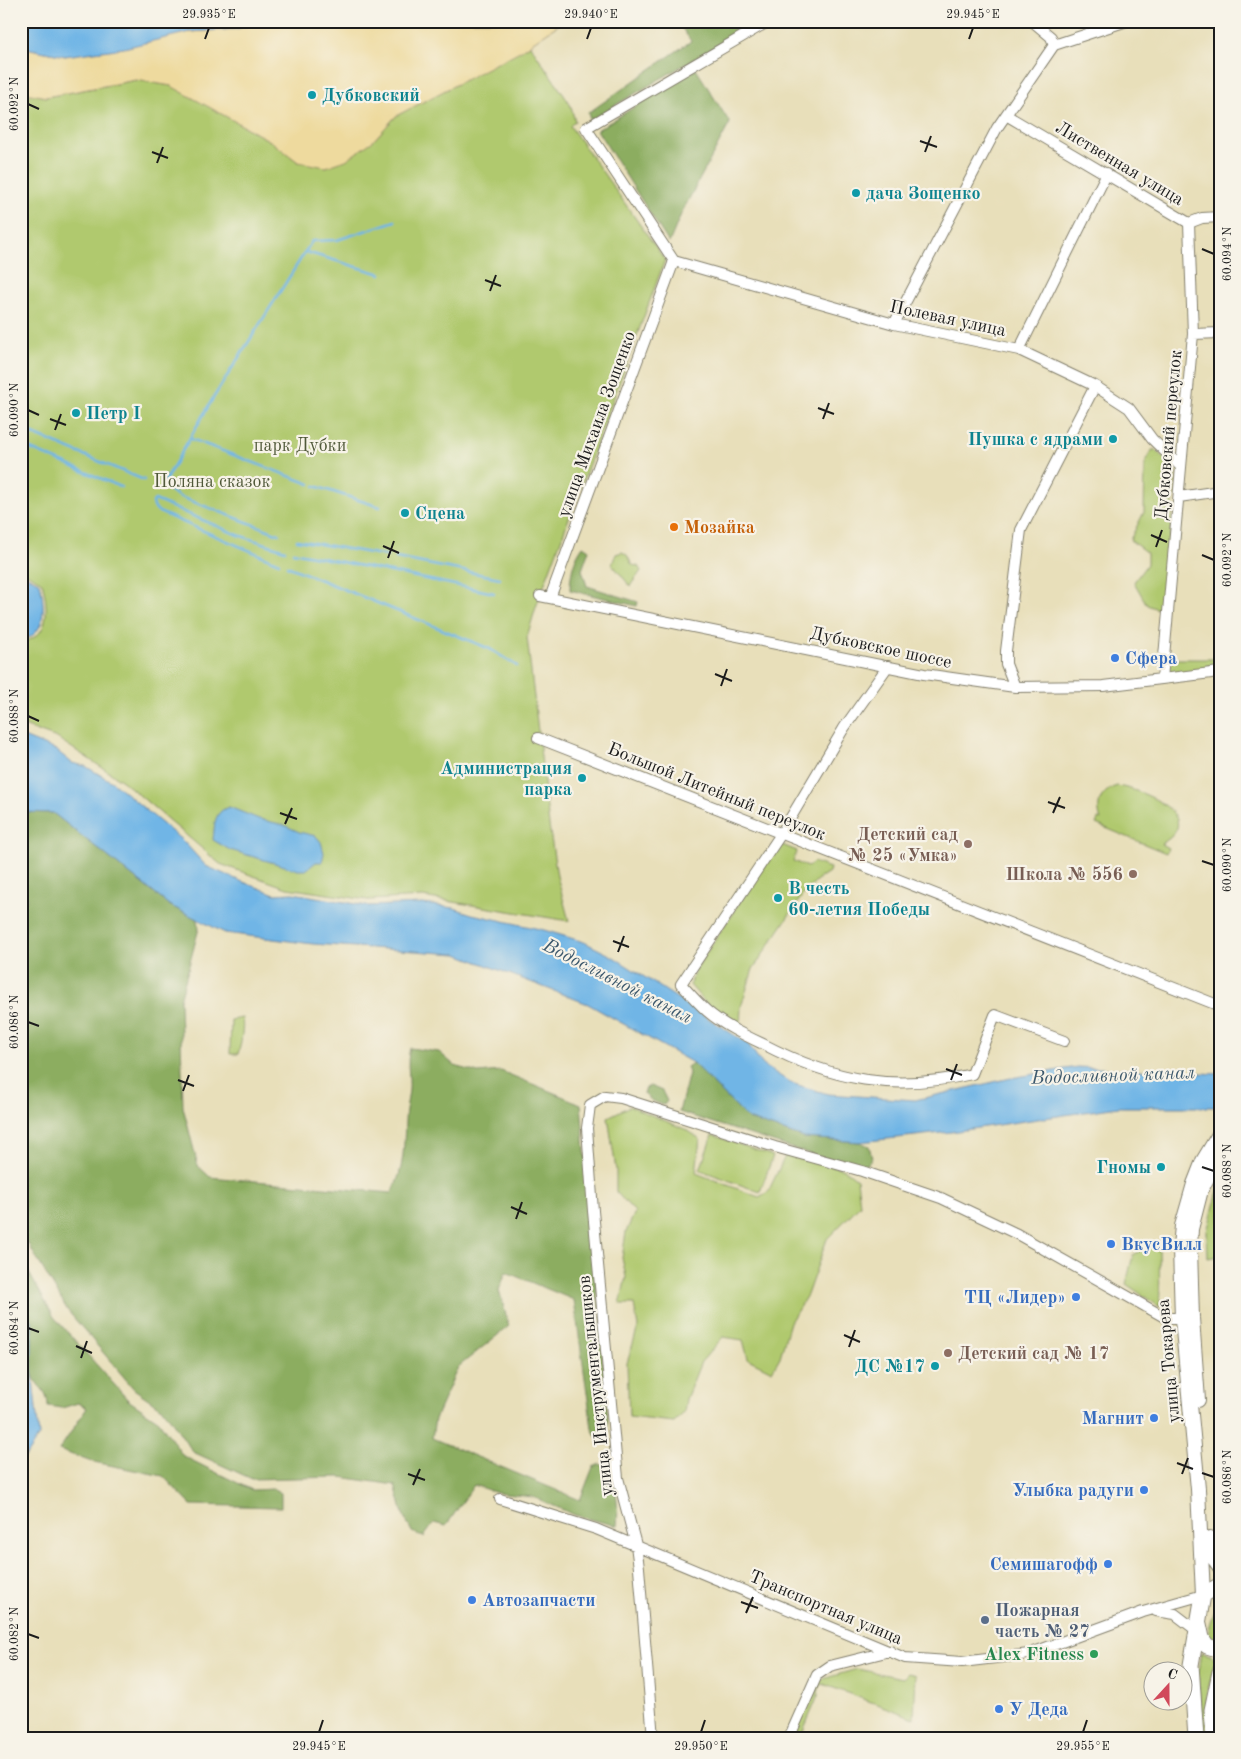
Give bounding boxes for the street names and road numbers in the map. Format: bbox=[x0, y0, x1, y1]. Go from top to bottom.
street label: Лиственная улица bbox=[1052, 119, 1187, 209]
street label: Полевая улица bbox=[888, 298, 1008, 340]
street label: улица Михаила Зощенко bbox=[555, 329, 639, 520]
street label: Дубковский переулок bbox=[1153, 349, 1185, 521]
street label: Дубковское шоссе bbox=[808, 624, 953, 672]
street label: Большой Литейный переулок bbox=[605, 740, 828, 844]
street label: улица Инструментальщиков bbox=[575, 1275, 617, 1497]
street label: улица Токарева bbox=[1155, 1298, 1183, 1424]
street label: Транспортная улица bbox=[746, 1567, 905, 1648]

